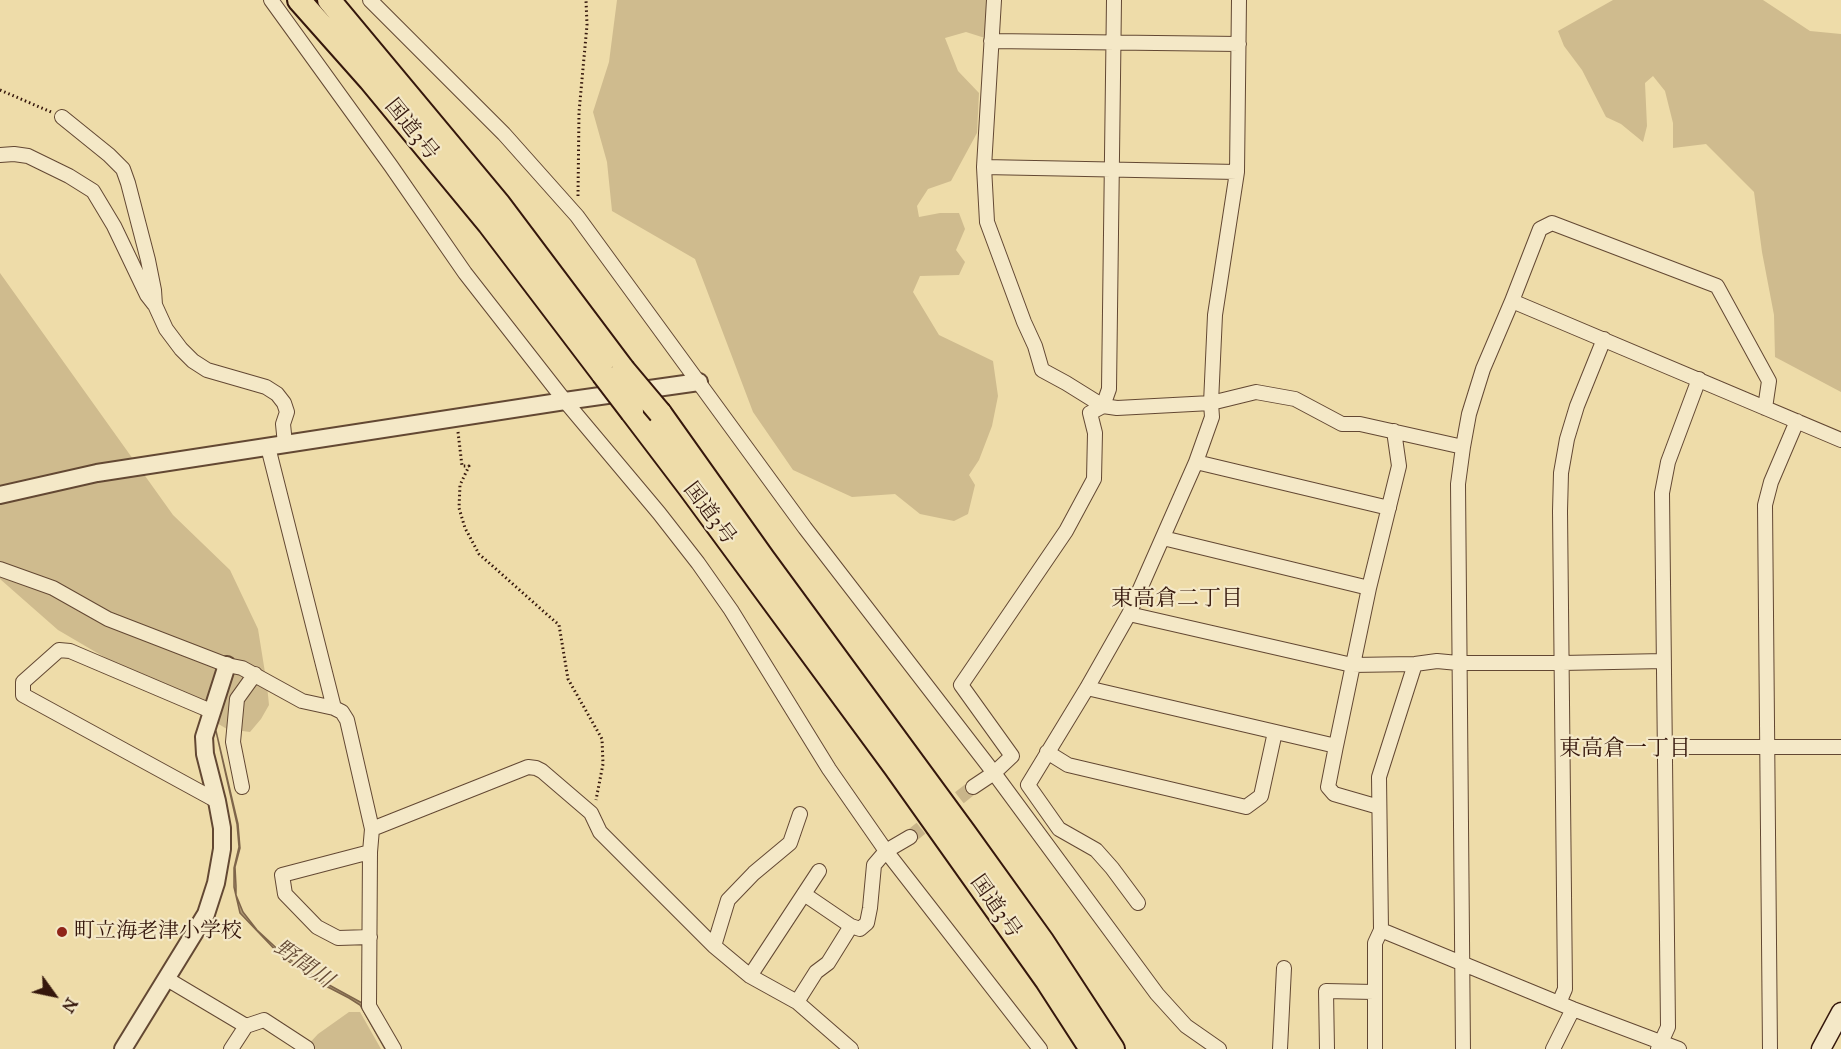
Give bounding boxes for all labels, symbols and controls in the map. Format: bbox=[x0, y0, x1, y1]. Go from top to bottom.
street label: 国道3号 bbox=[379, 94, 443, 166]
street label: 国道3号 bbox=[677, 478, 741, 550]
district label: 東高倉二丁目 bbox=[1111, 587, 1243, 613]
district label: 東高倉一丁目 bbox=[1559, 737, 1691, 763]
street label: 国道3号 bbox=[964, 871, 1026, 943]
place label: 町立海老津小学校 bbox=[74, 919, 242, 945]
marker: 町立海老津小学校 bbox=[55, 925, 69, 939]
water label: 野間川 bbox=[268, 935, 338, 995]
north arrow bbox=[24, 965, 84, 1025]
text: N bbox=[58, 994, 81, 1016]

